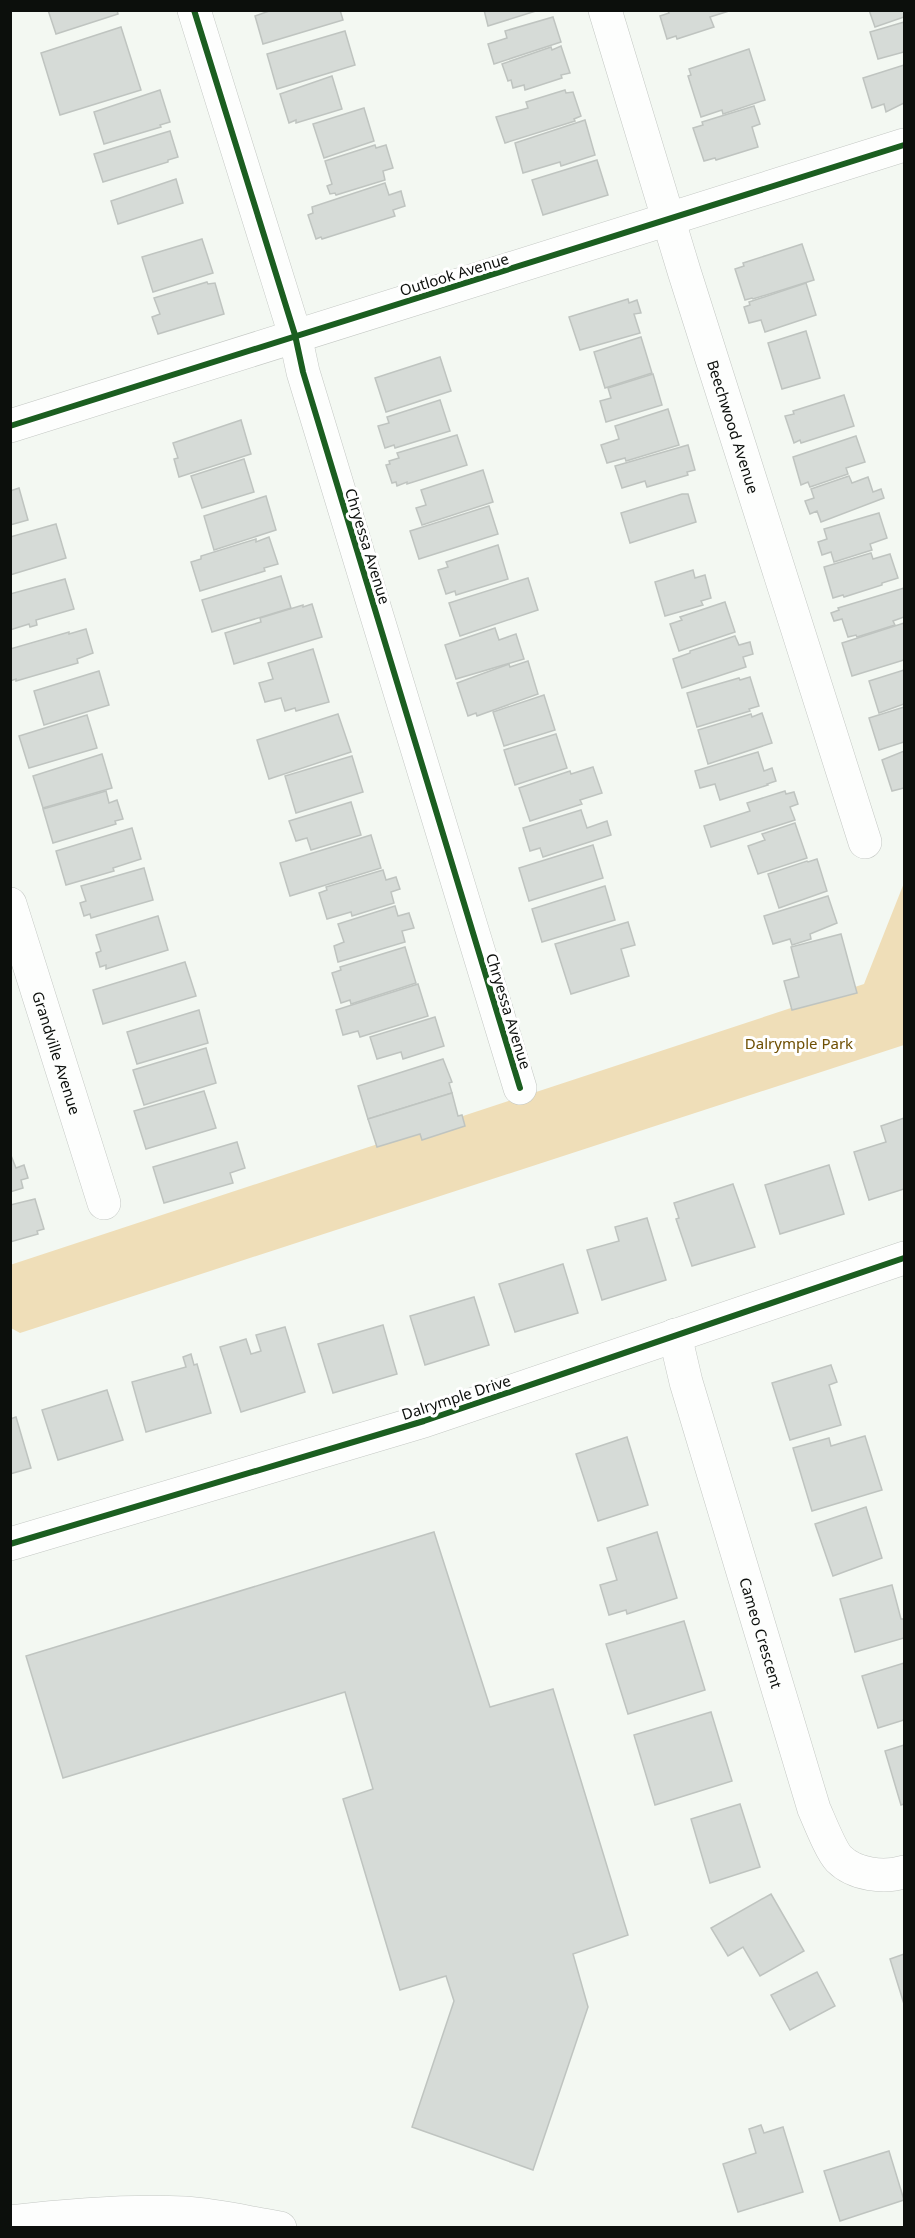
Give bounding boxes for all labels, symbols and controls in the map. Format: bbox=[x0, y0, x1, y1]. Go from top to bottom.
street label: Outlook Avenue bbox=[397, 248, 511, 300]
street label: Beechwood Avenue bbox=[703, 357, 764, 496]
street label: Chryessa Avenue bbox=[341, 486, 395, 606]
street label: Chryessa Avenue bbox=[482, 951, 536, 1071]
street label: Grandville Avenue bbox=[28, 989, 86, 1117]
park label: Dalrymple Park bbox=[745, 1033, 853, 1053]
street label: Dalrymple Drive bbox=[399, 1370, 513, 1424]
street label: Cameo Crescent bbox=[735, 1575, 787, 1691]

